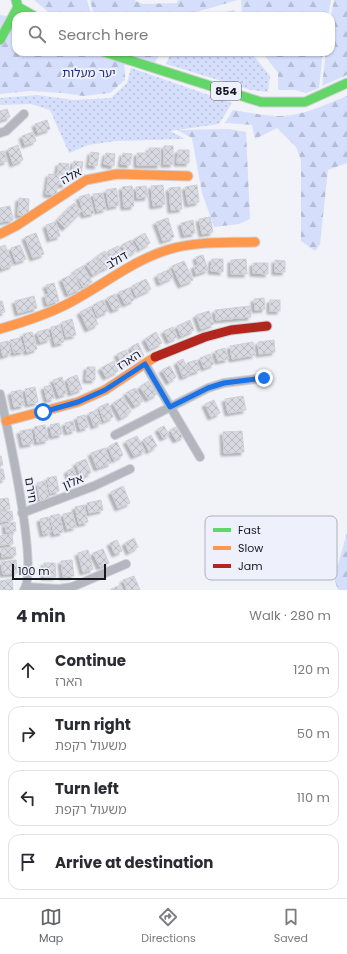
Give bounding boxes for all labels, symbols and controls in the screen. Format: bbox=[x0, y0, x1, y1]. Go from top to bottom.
search box bbox=[12, 12, 335, 56]
icon: search bbox=[26, 23, 48, 45]
text: Search here bbox=[58, 24, 148, 45]
park label: יער מעלות bbox=[62, 64, 116, 81]
road number: 854 bbox=[211, 82, 241, 100]
street label: אלה bbox=[57, 163, 85, 188]
street label: דולב bbox=[103, 246, 131, 273]
street label: הארז bbox=[113, 345, 144, 374]
route end bbox=[255, 369, 273, 387]
route start bbox=[34, 403, 52, 421]
street label: אלון bbox=[60, 470, 86, 493]
street label: חירם bbox=[21, 476, 42, 504]
legend bbox=[205, 516, 337, 580]
text: Fast bbox=[238, 522, 261, 538]
text: Slow bbox=[238, 540, 263, 556]
text: Jam bbox=[238, 558, 263, 574]
scale bar bbox=[12, 562, 106, 581]
text: 100 m bbox=[18, 563, 50, 579]
text: 4 min bbox=[16, 604, 66, 628]
text: Walk · 280 m bbox=[249, 606, 331, 625]
text: Continue bbox=[55, 650, 126, 671]
icon: ahead bbox=[17, 659, 39, 681]
text: 120 m bbox=[293, 660, 330, 679]
text: הארז bbox=[55, 672, 82, 691]
text: Turn right bbox=[55, 714, 131, 735]
icon: right bbox=[17, 723, 39, 745]
text: 50 m bbox=[297, 724, 330, 743]
text: משעול רקפת bbox=[55, 736, 127, 755]
text: Turn left bbox=[55, 778, 119, 799]
icon: left bbox=[17, 787, 39, 809]
text: 110 m bbox=[297, 788, 330, 807]
text: משעול רקפת bbox=[55, 800, 127, 819]
icon: arrive bbox=[17, 851, 39, 873]
text: Arrive at destination bbox=[55, 852, 213, 873]
tab: Map bbox=[39, 906, 63, 947]
tab: Directions bbox=[141, 906, 196, 947]
tab: Saved bbox=[274, 906, 308, 947]

